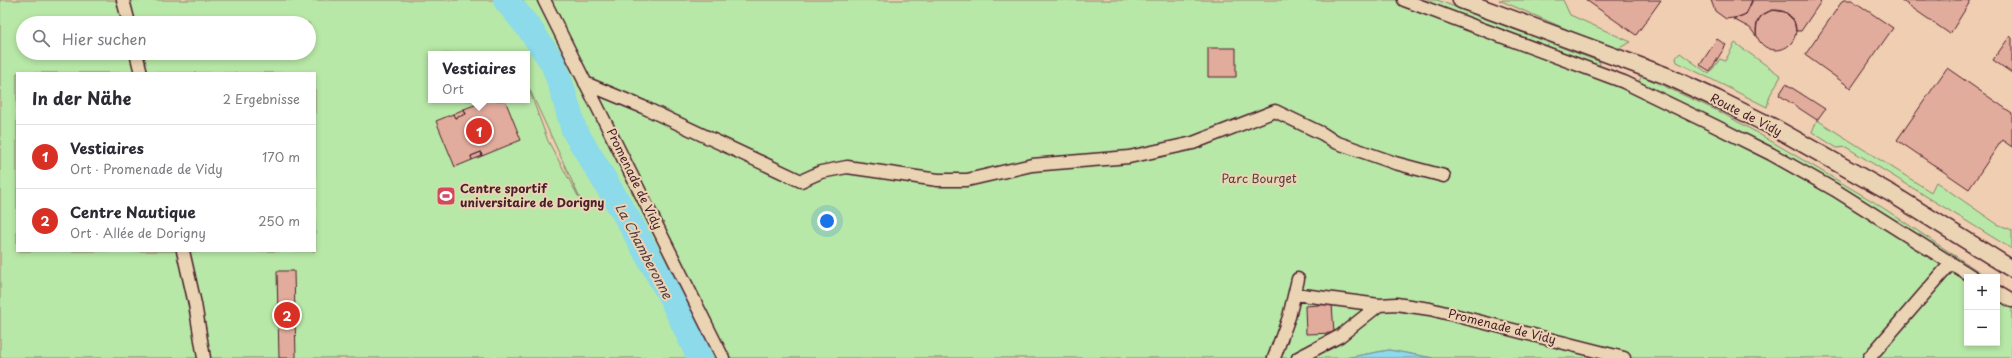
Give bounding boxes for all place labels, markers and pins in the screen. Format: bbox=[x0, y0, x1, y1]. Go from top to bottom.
pin: 1 bbox=[466, 116, 492, 146]
place label: Centre sportif universitaire de Dorigny bbox=[460, 179, 604, 211]
sports icon: Centre sportif universitaire de Dorigny bbox=[435, 185, 457, 207]
pin: 2 bbox=[274, 300, 300, 330]

